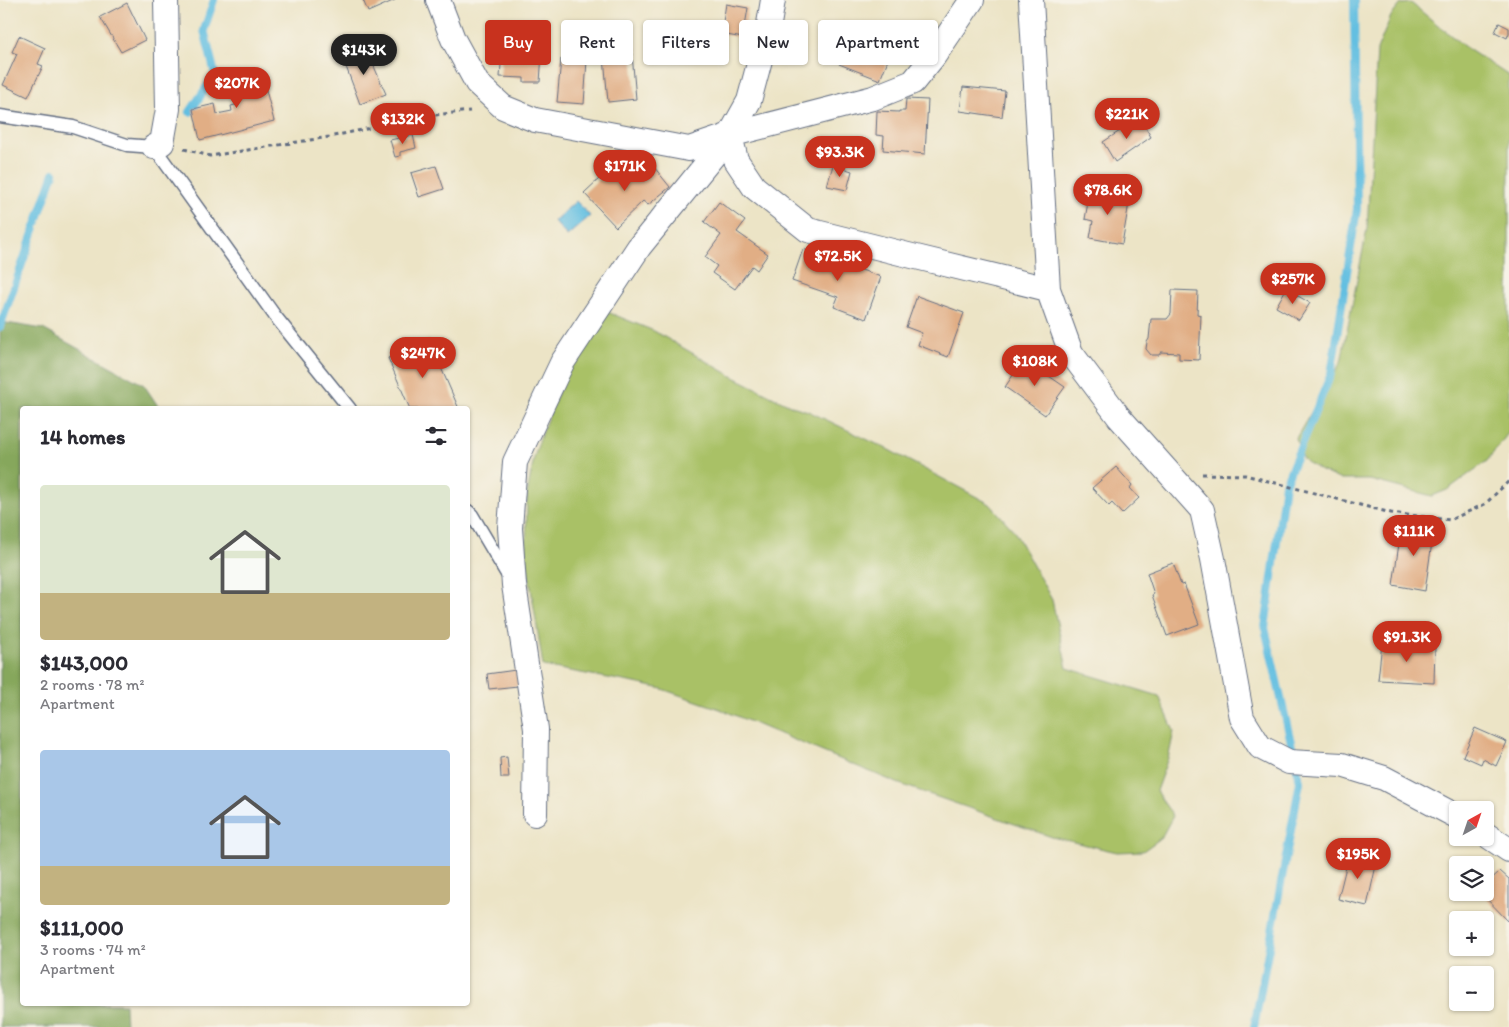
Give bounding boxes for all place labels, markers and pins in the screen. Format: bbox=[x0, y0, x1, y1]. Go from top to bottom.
pin: $143K bbox=[329, 34, 399, 76]
pin: $207K bbox=[202, 66, 272, 109]
pin: $221K bbox=[1092, 98, 1162, 140]
pin: $132K bbox=[368, 102, 438, 145]
pin: $93.3K bbox=[799, 136, 881, 178]
pin: $171K bbox=[590, 150, 660, 192]
pin: $78.6K bbox=[1067, 174, 1149, 216]
pin: $72.5K bbox=[797, 240, 879, 282]
pin: $257K bbox=[1258, 262, 1328, 305]
pin: $247K bbox=[388, 336, 458, 379]
pin: $108K bbox=[1000, 344, 1070, 387]
pin: $111K bbox=[1379, 514, 1449, 557]
pin: $91.3K bbox=[1366, 620, 1448, 663]
pin: $195K bbox=[1323, 838, 1393, 880]

